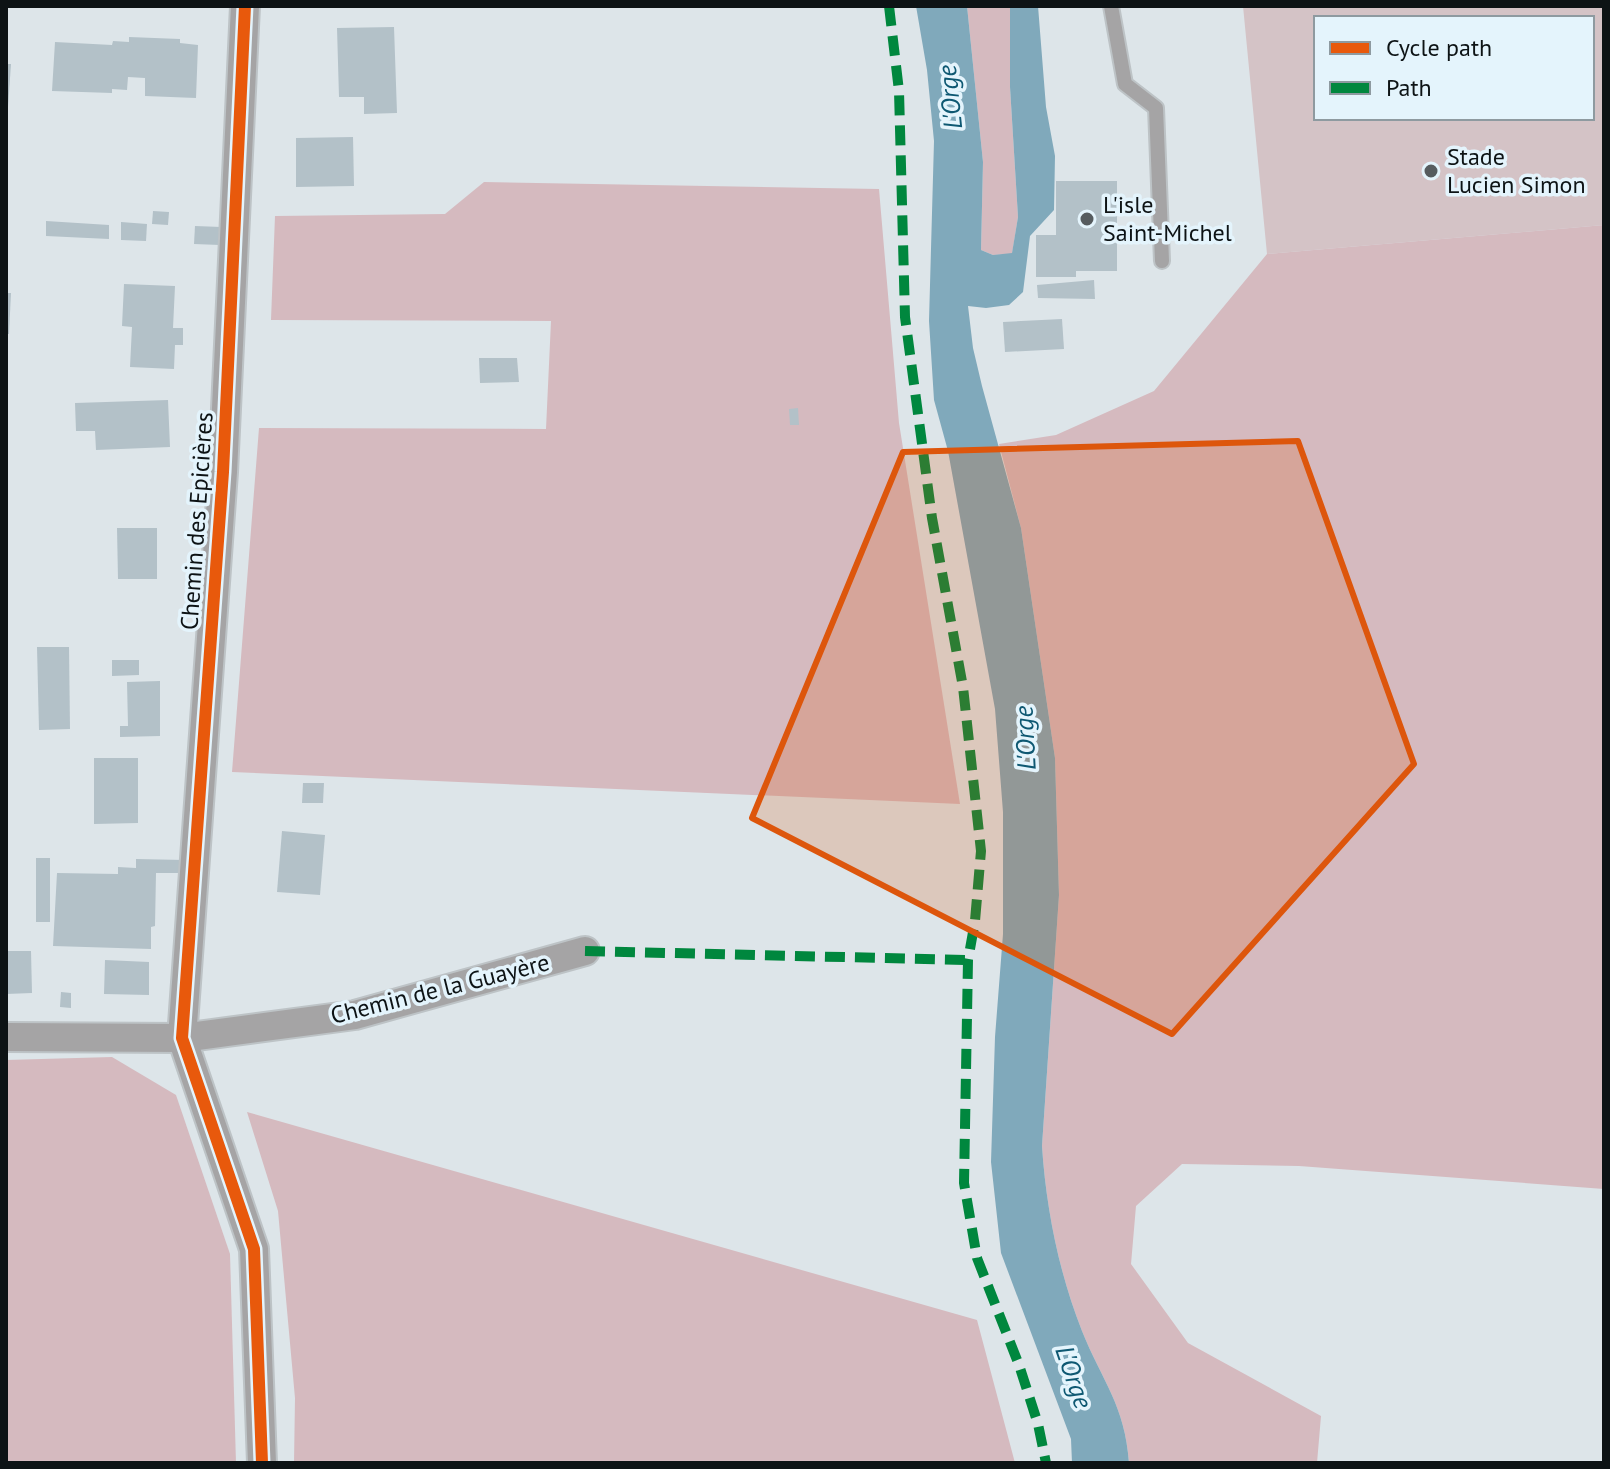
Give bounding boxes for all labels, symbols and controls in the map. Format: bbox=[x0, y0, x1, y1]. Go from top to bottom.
legend bbox=[1314, 16, 1594, 120]
text: Cycle path bbox=[1386, 32, 1492, 63]
water label: L'Orge bbox=[930, 63, 969, 131]
text: Path bbox=[1386, 72, 1432, 103]
place label: Stade Lucien Simon bbox=[1447, 141, 1586, 200]
marker: Stade Lucien Simon bbox=[1422, 162, 1440, 180]
place label: L'isle Saint-Michel bbox=[1103, 189, 1232, 248]
marker: L'isle Saint-Michel bbox=[1078, 210, 1096, 228]
street label: Chemin des Epicières bbox=[173, 411, 220, 631]
water label: L'Orge bbox=[1006, 705, 1043, 771]
street label: Chemin de la Guayère bbox=[327, 946, 552, 1031]
water label: L'Orge bbox=[1048, 1341, 1101, 1413]

